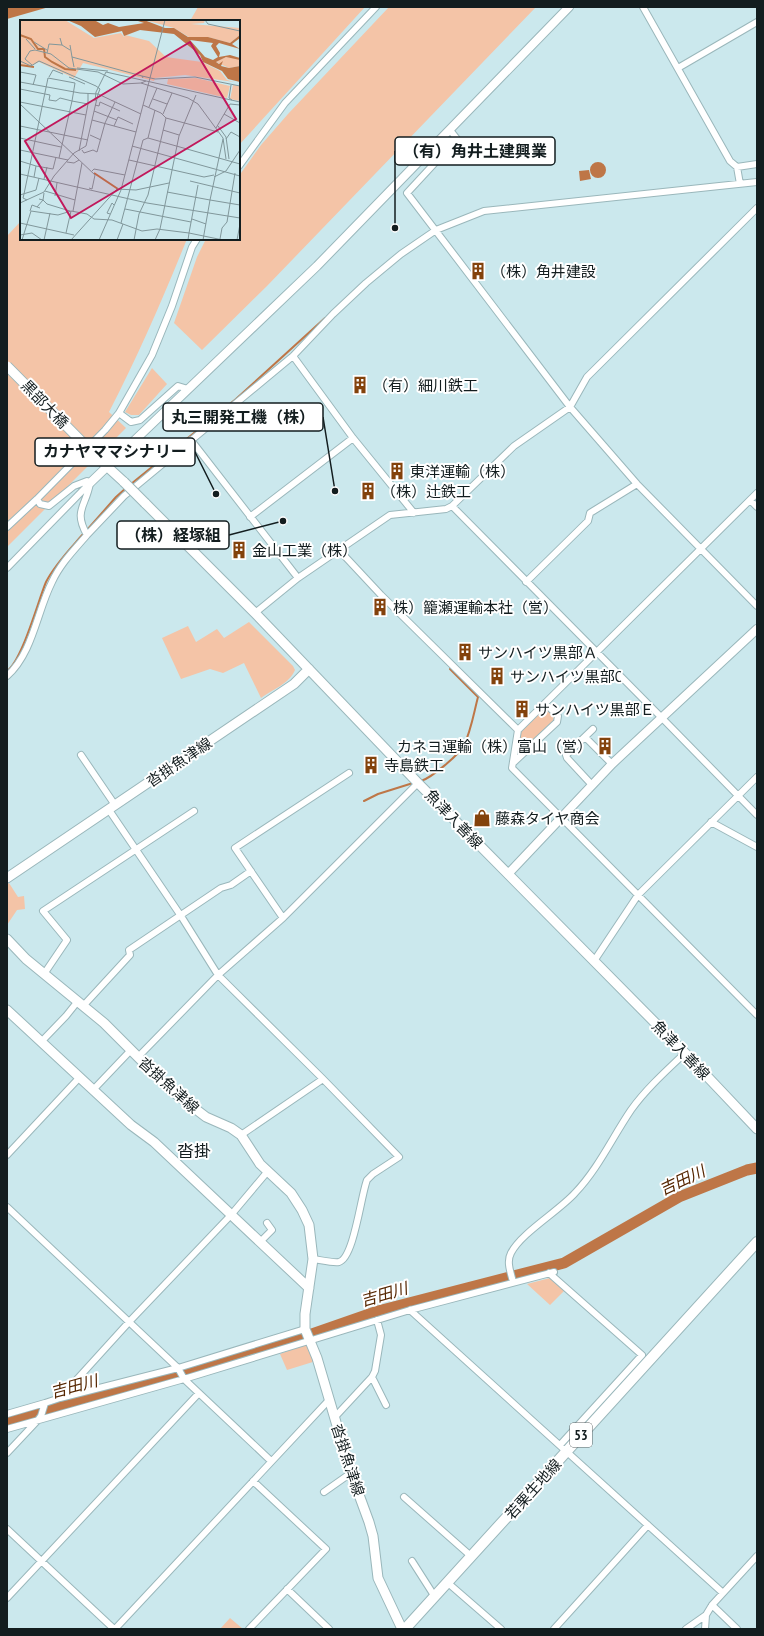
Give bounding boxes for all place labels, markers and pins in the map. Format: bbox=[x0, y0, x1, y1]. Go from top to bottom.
callout: （有）角井土建興業 bbox=[395, 137, 555, 165]
building icon: （株）角井建設 bbox=[468, 261, 488, 281]
place label: （株）角井建設 bbox=[491, 262, 596, 281]
building icon: （有）細川鉄工 bbox=[350, 375, 370, 395]
place label: （有）細川鉄工 bbox=[373, 376, 478, 395]
callout: 丸三開発工機（株） bbox=[163, 403, 323, 431]
callout: カナヤママシナリー bbox=[35, 438, 195, 466]
building icon: 東洋運輸（株） bbox=[387, 461, 407, 481]
place label: 東洋運輸（株） bbox=[410, 462, 515, 481]
building icon: （株）辻鉄工 bbox=[358, 481, 378, 501]
place label: （株）辻鉄工 bbox=[381, 482, 471, 501]
callout: （株）経塚組 bbox=[117, 521, 229, 549]
building icon: 金山工業（株） bbox=[229, 540, 249, 560]
place label: 金山工業（株） bbox=[252, 541, 357, 560]
building icon: 株）籠瀬運輸本社（営） bbox=[370, 597, 390, 617]
place label: 株）籠瀬運輸本社（営） bbox=[393, 598, 558, 617]
building icon: サンハイツ黒部Ａ bbox=[455, 642, 475, 662]
place label: サンハイツ黒部Ａ bbox=[478, 643, 598, 662]
building icon: サンハイツ黒部C bbox=[487, 666, 507, 686]
place label: サンハイツ黒部C bbox=[510, 667, 622, 686]
building icon: サンハイツ黒部Ｅ bbox=[512, 699, 532, 719]
place label: サンハイツ黒部Ｅ bbox=[535, 700, 655, 719]
building icon: カネヨ運輸（株）富山（営） bbox=[595, 736, 615, 756]
place label: カネヨ運輸（株）富山（営） bbox=[397, 737, 592, 756]
building icon: 寺島鉄工 bbox=[361, 755, 381, 775]
place label: 寺島鉄工 bbox=[384, 756, 444, 775]
shop icon: 藤森タイヤ商会 bbox=[472, 808, 492, 828]
place label: 藤森タイヤ商会 bbox=[495, 809, 600, 828]

